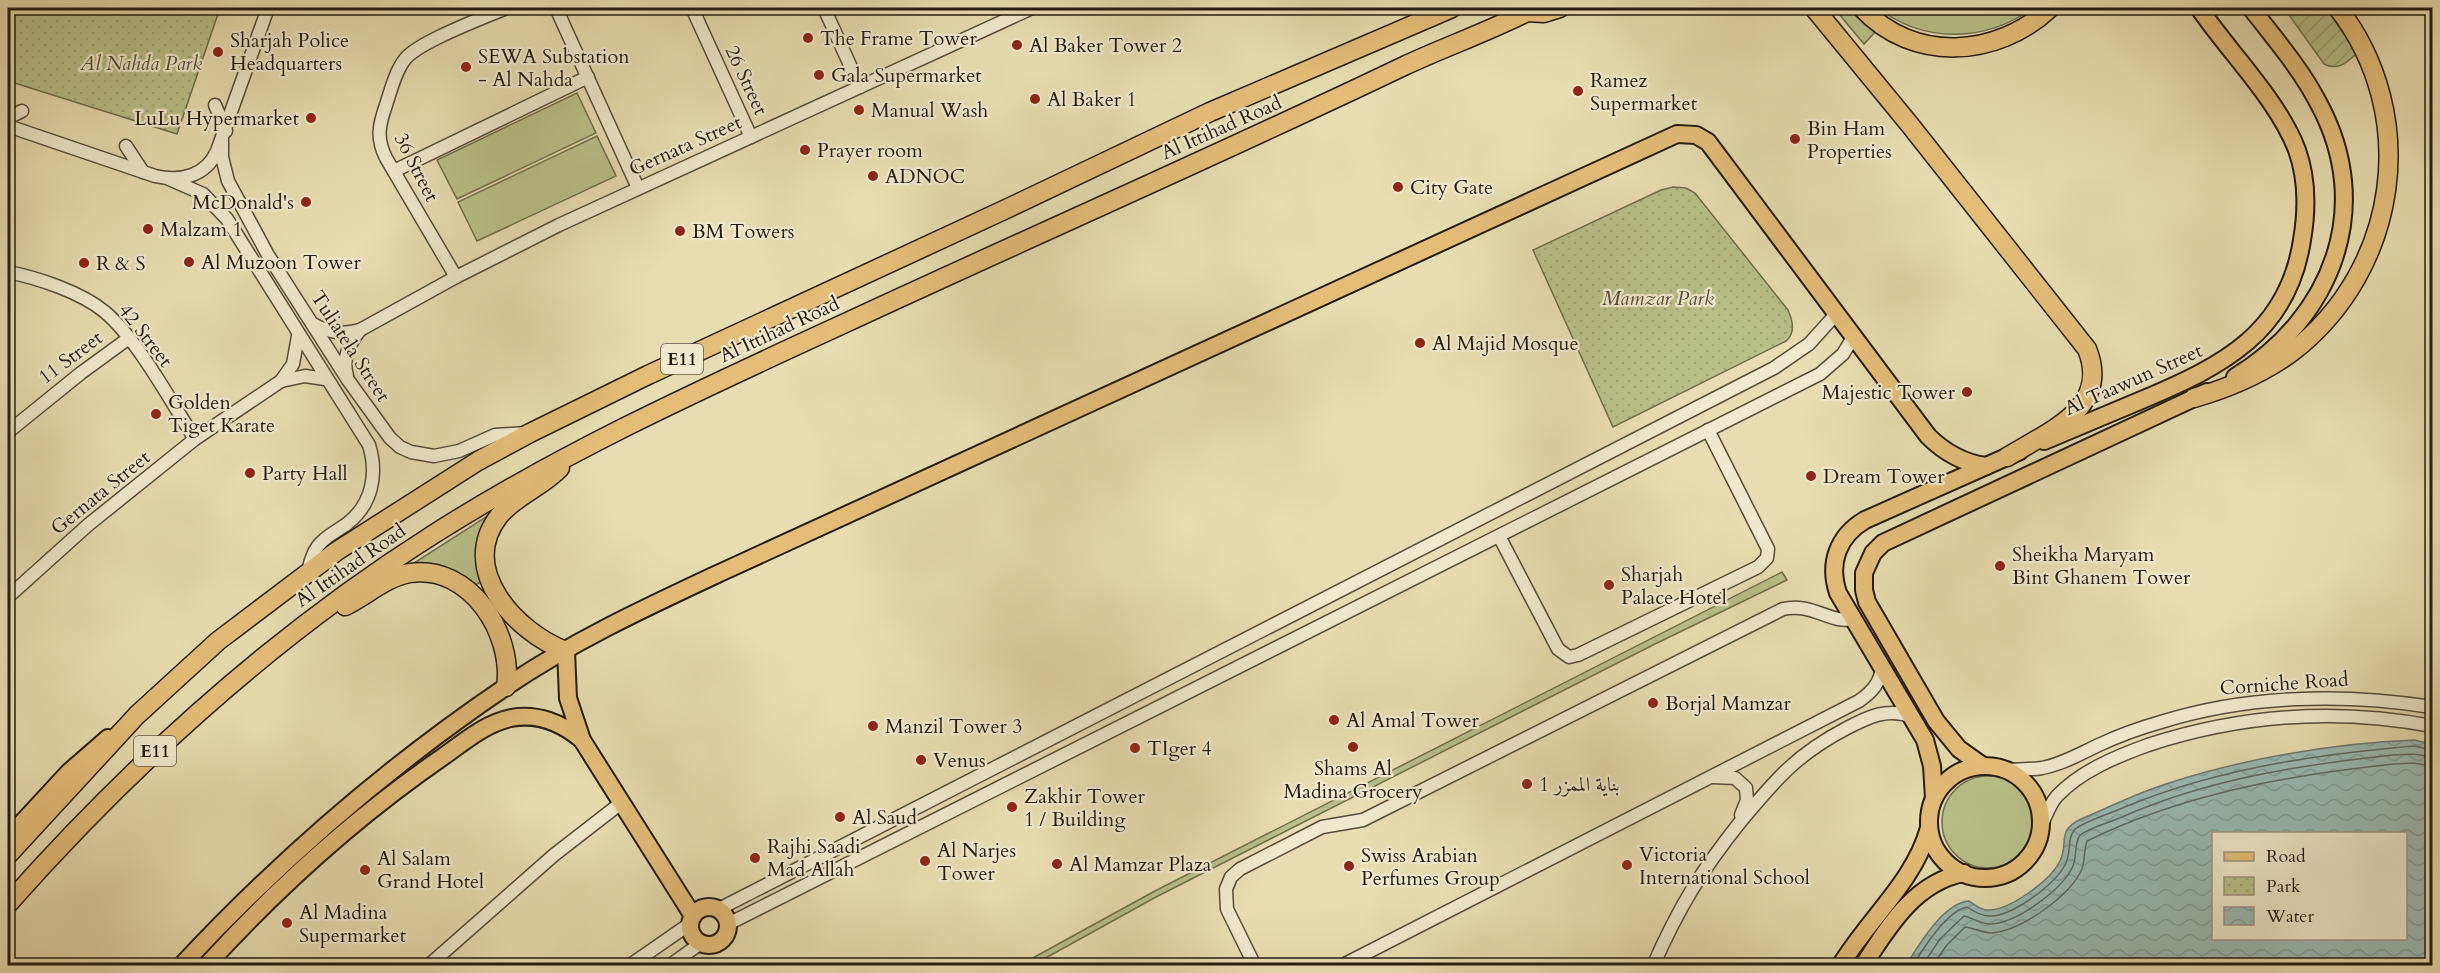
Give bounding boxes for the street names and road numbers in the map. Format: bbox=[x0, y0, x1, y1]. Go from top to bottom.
street label: 26 Street bbox=[719, 41, 775, 120]
street label: Al Ittihad Road bbox=[1157, 89, 1286, 166]
street label: Gernata Street bbox=[625, 108, 746, 182]
street label: 36 Street bbox=[388, 128, 446, 207]
street label: Tuliatela Street bbox=[305, 285, 397, 408]
street label: Al Ittihad Road bbox=[715, 290, 844, 369]
street label: 42 Street bbox=[112, 298, 179, 373]
street label: 11 Street bbox=[33, 324, 109, 390]
street label: Al Taawun Street bbox=[2060, 337, 2207, 422]
road number: E11 bbox=[661, 344, 703, 374]
street label: Gernata Street bbox=[45, 444, 156, 541]
street label: Al Ittihad Road bbox=[290, 517, 411, 614]
street label: Corniche Road bbox=[2219, 666, 2350, 701]
road number: E11 bbox=[134, 736, 176, 766]

